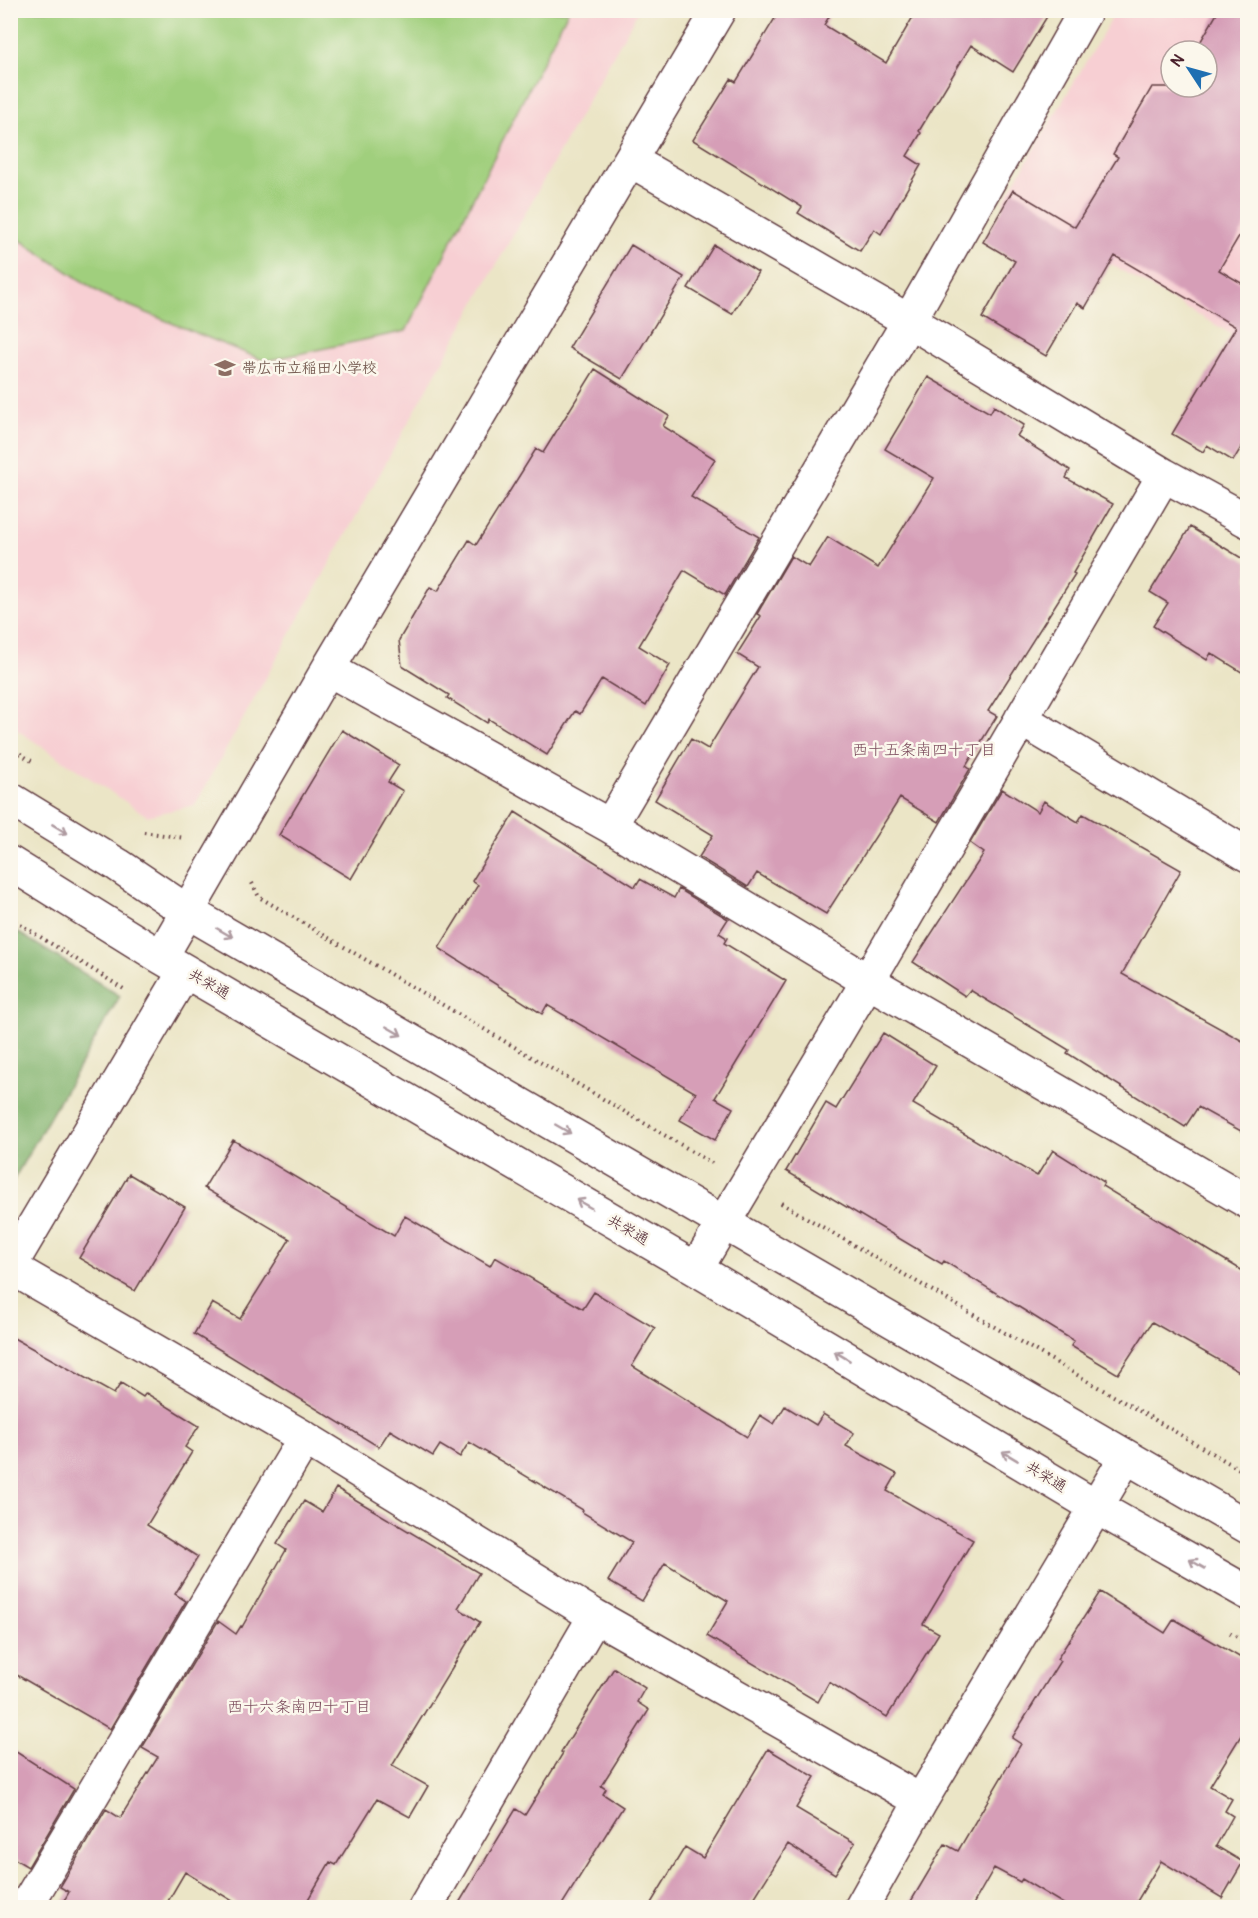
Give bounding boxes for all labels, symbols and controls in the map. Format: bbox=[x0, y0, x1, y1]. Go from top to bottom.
north arrow bbox=[1159, 39, 1219, 99]
text: N bbox=[1166, 50, 1189, 71]
school or university icon: 帯広市立稲田小学校 bbox=[213, 356, 237, 380]
place label: 帯広市立稲田小学校 bbox=[242, 359, 377, 378]
district label: 西十五条南四十丁目 bbox=[852, 740, 996, 760]
one-way arrow bbox=[51, 824, 68, 836]
one-way arrow bbox=[216, 927, 233, 939]
street label: 共栄通 bbox=[185, 965, 233, 1003]
one-way arrow bbox=[385, 1025, 402, 1037]
one-way arrow bbox=[554, 1123, 571, 1135]
one-way arrow bbox=[576, 1197, 593, 1209]
street label: 共栄通 bbox=[604, 1211, 652, 1249]
one-way arrow bbox=[834, 1350, 851, 1362]
one-way arrow bbox=[1002, 1449, 1019, 1461]
street label: 共栄通 bbox=[1022, 1457, 1070, 1497]
one-way arrow bbox=[1189, 1558, 1206, 1570]
district label: 西十六条南四十丁目 bbox=[227, 1697, 371, 1717]

